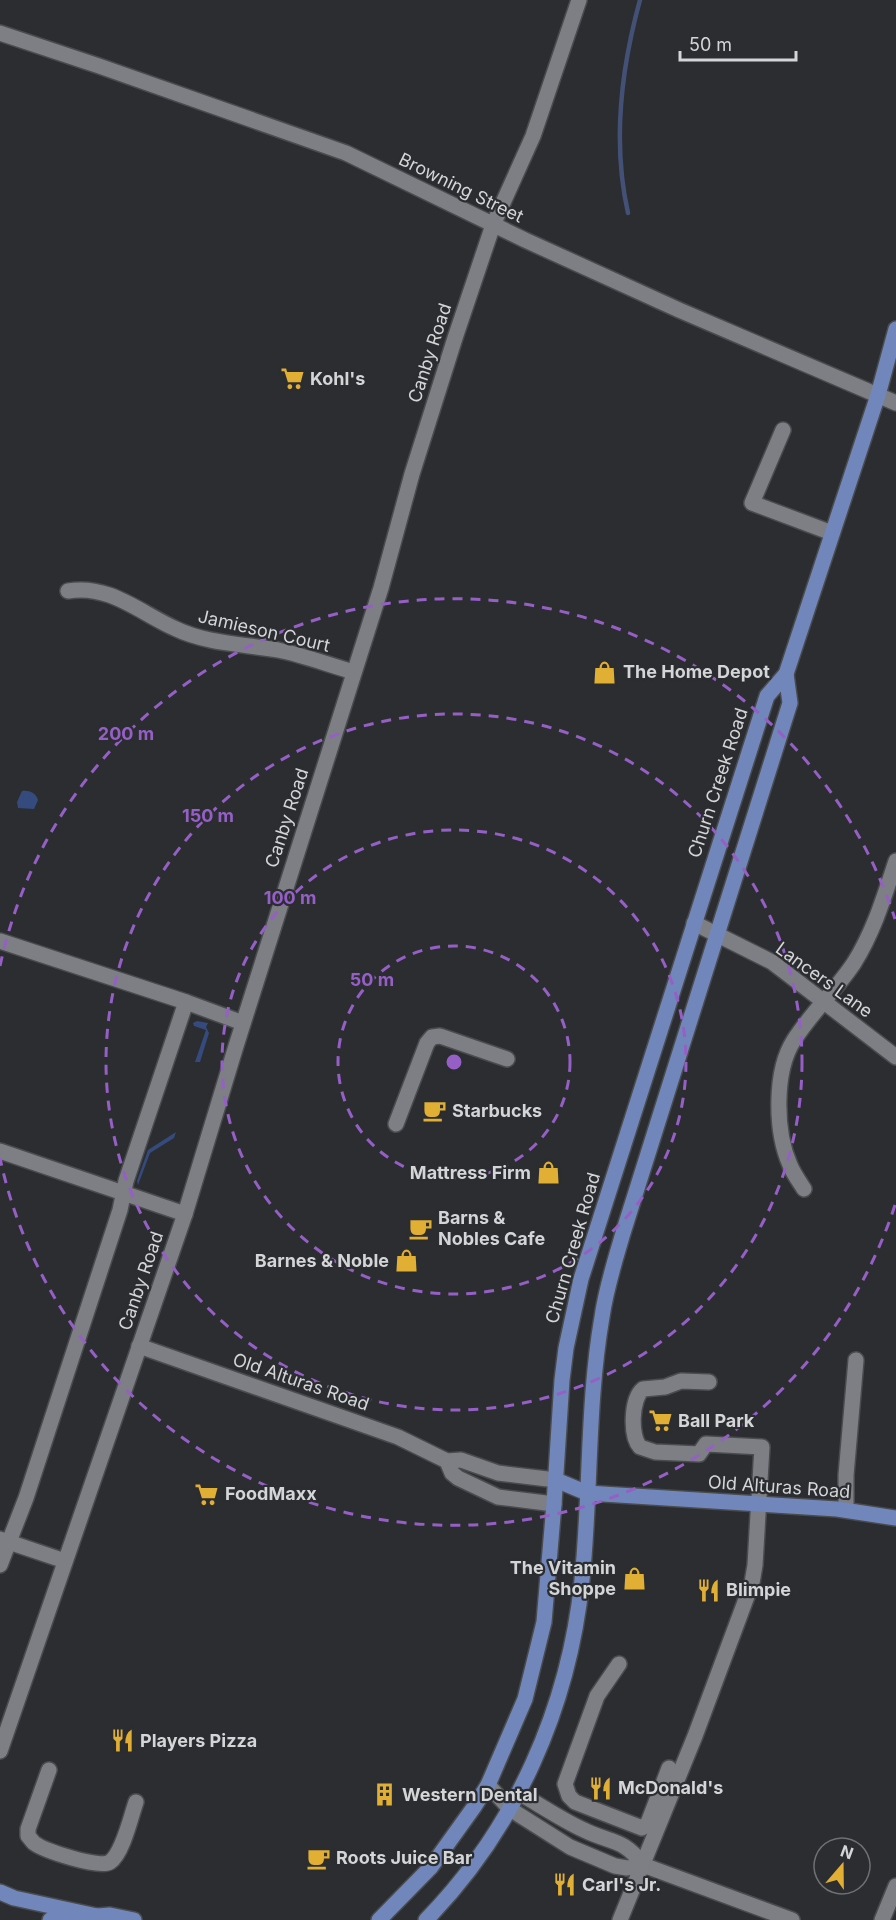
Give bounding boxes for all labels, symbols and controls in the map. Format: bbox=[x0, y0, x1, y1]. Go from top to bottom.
scale bar bbox=[680, 24, 796, 62]
text: 50 m bbox=[689, 34, 732, 55]
street label: Browning Street bbox=[396, 148, 527, 227]
street label: Canby Road bbox=[404, 301, 455, 405]
supermarket icon: Kohl's bbox=[279, 366, 305, 392]
place label: Kohl's bbox=[310, 368, 365, 389]
street label: Jamieson Court bbox=[196, 605, 332, 656]
shop icon: The Home Depot bbox=[592, 659, 618, 685]
place label: The Home Depot bbox=[623, 661, 770, 682]
street label: Churn Creek Road bbox=[683, 705, 752, 860]
text: 200 m bbox=[98, 723, 154, 744]
street label: Canby Road bbox=[261, 766, 312, 870]
text: 150 m bbox=[182, 805, 234, 826]
text: 100 m bbox=[264, 887, 316, 908]
street label: Lancers Lane bbox=[772, 937, 877, 1022]
text: 50 m bbox=[350, 969, 394, 990]
centre of rings bbox=[444, 1052, 464, 1072]
cafe icon: Starbucks bbox=[421, 1098, 447, 1124]
place label: Starbucks bbox=[452, 1100, 542, 1121]
shop icon: Mattress Firm bbox=[536, 1160, 562, 1186]
place label: Mattress Firm bbox=[410, 1162, 531, 1183]
street label: Churn Creek Road bbox=[541, 1170, 604, 1326]
place label: Barns & Nobles Cafe bbox=[438, 1207, 546, 1249]
cafe icon: Barns & Nobles Cafe bbox=[407, 1215, 433, 1241]
street label: Canby Road bbox=[114, 1229, 167, 1333]
shop icon: Barnes & Noble bbox=[394, 1248, 420, 1274]
place label: Barnes & Noble bbox=[255, 1250, 389, 1271]
street label: Old Alturas Road bbox=[230, 1348, 372, 1415]
supermarket icon: Ball Park bbox=[647, 1408, 673, 1434]
place label: Ball Park bbox=[678, 1410, 755, 1431]
street label: Old Alturas Road bbox=[707, 1471, 851, 1502]
supermarket icon: FoodMaxx bbox=[194, 1481, 220, 1507]
place label: FoodMaxx bbox=[225, 1483, 317, 1504]
place label: The Vitamin Shoppe bbox=[510, 1557, 616, 1599]
shop icon: The Vitamin Shoppe bbox=[621, 1565, 647, 1591]
restaurant icon: Blimpie bbox=[695, 1577, 721, 1603]
place label: Blimpie bbox=[726, 1579, 791, 1600]
restaurant icon: Players Pizza bbox=[109, 1728, 135, 1754]
place label: Players Pizza bbox=[140, 1730, 257, 1751]
restaurant icon: McDonald's bbox=[587, 1775, 613, 1801]
place label: McDonald's bbox=[618, 1777, 723, 1798]
building icon: Western Dental bbox=[371, 1782, 397, 1808]
place label: Western Dental bbox=[402, 1784, 538, 1805]
north arrow bbox=[812, 1836, 872, 1896]
text: N bbox=[838, 1840, 856, 1863]
cafe icon: Roots Juice Bar bbox=[305, 1845, 331, 1871]
place label: Roots Juice Bar bbox=[336, 1847, 472, 1868]
restaurant icon: Carl's Jr. bbox=[551, 1872, 577, 1898]
place label: Carl's Jr. bbox=[582, 1874, 661, 1895]

